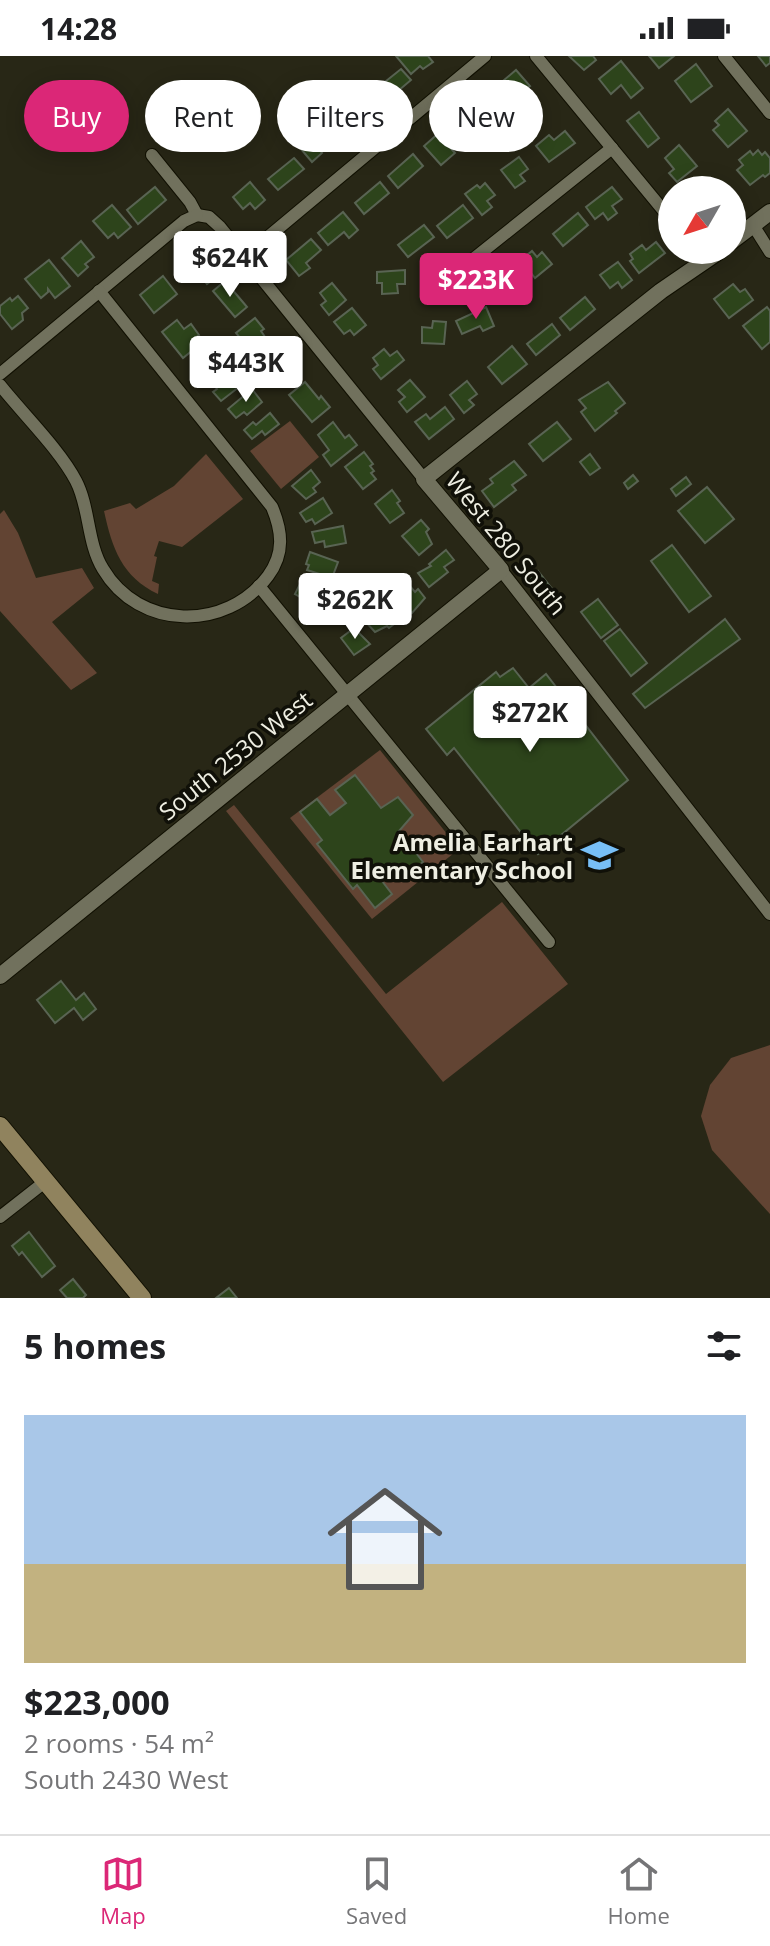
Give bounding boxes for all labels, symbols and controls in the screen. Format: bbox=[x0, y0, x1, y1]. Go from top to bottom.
text: 14:28 bbox=[40, 8, 117, 49]
chip: Buy bbox=[24, 80, 129, 152]
chip: Rent bbox=[145, 80, 261, 152]
chip: Filters bbox=[277, 80, 413, 152]
chip: New bbox=[429, 80, 543, 152]
north arrow bbox=[658, 176, 746, 264]
map controls bbox=[658, 176, 746, 264]
pin: $624K bbox=[174, 231, 286, 299]
text: $624K bbox=[192, 239, 268, 275]
pin: $223K bbox=[420, 253, 532, 321]
text: $223K bbox=[438, 261, 514, 297]
pin: $443K bbox=[190, 336, 302, 404]
text: $443K bbox=[208, 344, 284, 380]
street label: West 280 South bbox=[439, 465, 575, 621]
pin: $262K bbox=[299, 573, 411, 641]
text: $262K bbox=[317, 581, 393, 617]
street label: South 2530 West bbox=[151, 683, 319, 827]
pin: $272K bbox=[474, 686, 586, 754]
text: $272K bbox=[492, 694, 568, 730]
place label: Amelia Earhart Elementary School bbox=[350, 825, 573, 886]
school or university icon: Amelia Earhart Elementary School bbox=[580, 836, 618, 874]
text: 5 homes bbox=[24, 1323, 166, 1369]
icon: filters bbox=[702, 1324, 746, 1368]
icon: home bbox=[313, 1467, 457, 1611]
text: $223,000 bbox=[24, 1679, 170, 1725]
text: 2 rooms · 54 m² bbox=[24, 1725, 214, 1761]
text: South 2430 West bbox=[24, 1761, 228, 1797]
tab: Map bbox=[100, 1852, 146, 1930]
tab: Saved bbox=[346, 1852, 407, 1930]
tab: Home bbox=[608, 1852, 670, 1930]

